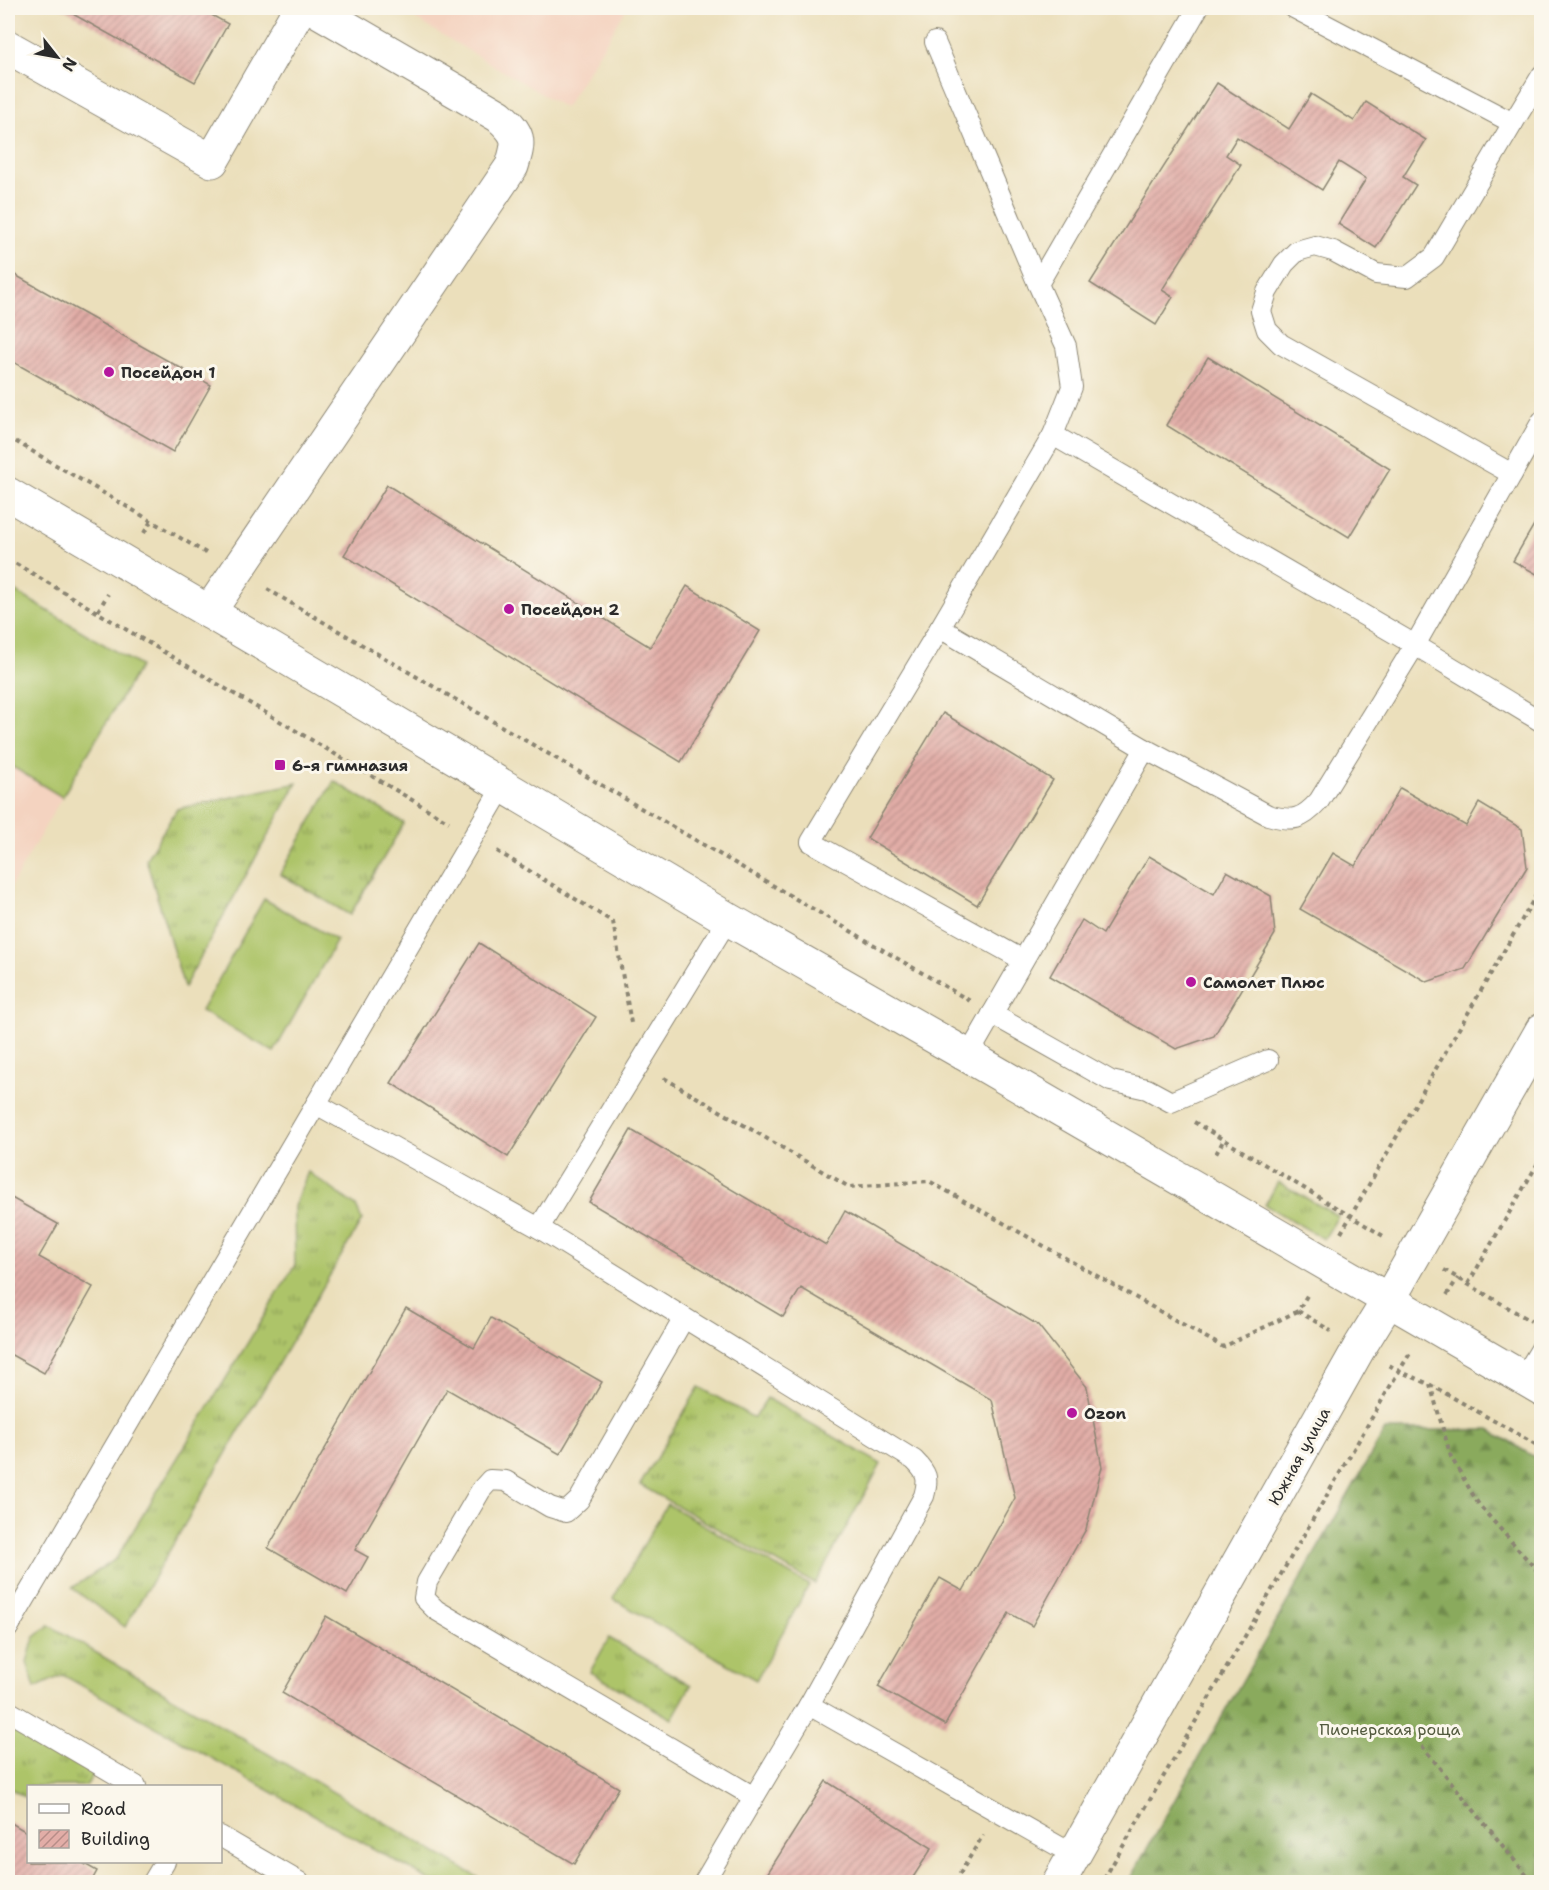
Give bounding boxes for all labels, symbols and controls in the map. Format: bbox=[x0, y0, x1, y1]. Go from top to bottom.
north arrow bbox=[27, 27, 87, 87]
text: N bbox=[57, 54, 82, 75]
place label: Посейдон 1 bbox=[121, 362, 216, 383]
marker: Посейдон 1 bbox=[102, 365, 116, 379]
place label: Посейдон 2 bbox=[521, 599, 620, 620]
marker: Посейдон 2 bbox=[502, 602, 516, 616]
place label: 6-я гимназия bbox=[292, 755, 408, 776]
marker: 6-я гимназия bbox=[273, 758, 287, 772]
place label: Самолет Плюс bbox=[1203, 972, 1325, 993]
marker: Самолет Плюс bbox=[1184, 975, 1198, 989]
place label: Ozon bbox=[1084, 1403, 1127, 1424]
street label: Южная улица bbox=[1264, 1403, 1335, 1509]
marker: Ozon bbox=[1065, 1406, 1079, 1420]
park label: Пионерская роща bbox=[1320, 1719, 1461, 1740]
legend bbox=[27, 1785, 222, 1863]
text: Road bbox=[81, 1797, 126, 1821]
text: Building bbox=[81, 1827, 150, 1851]

